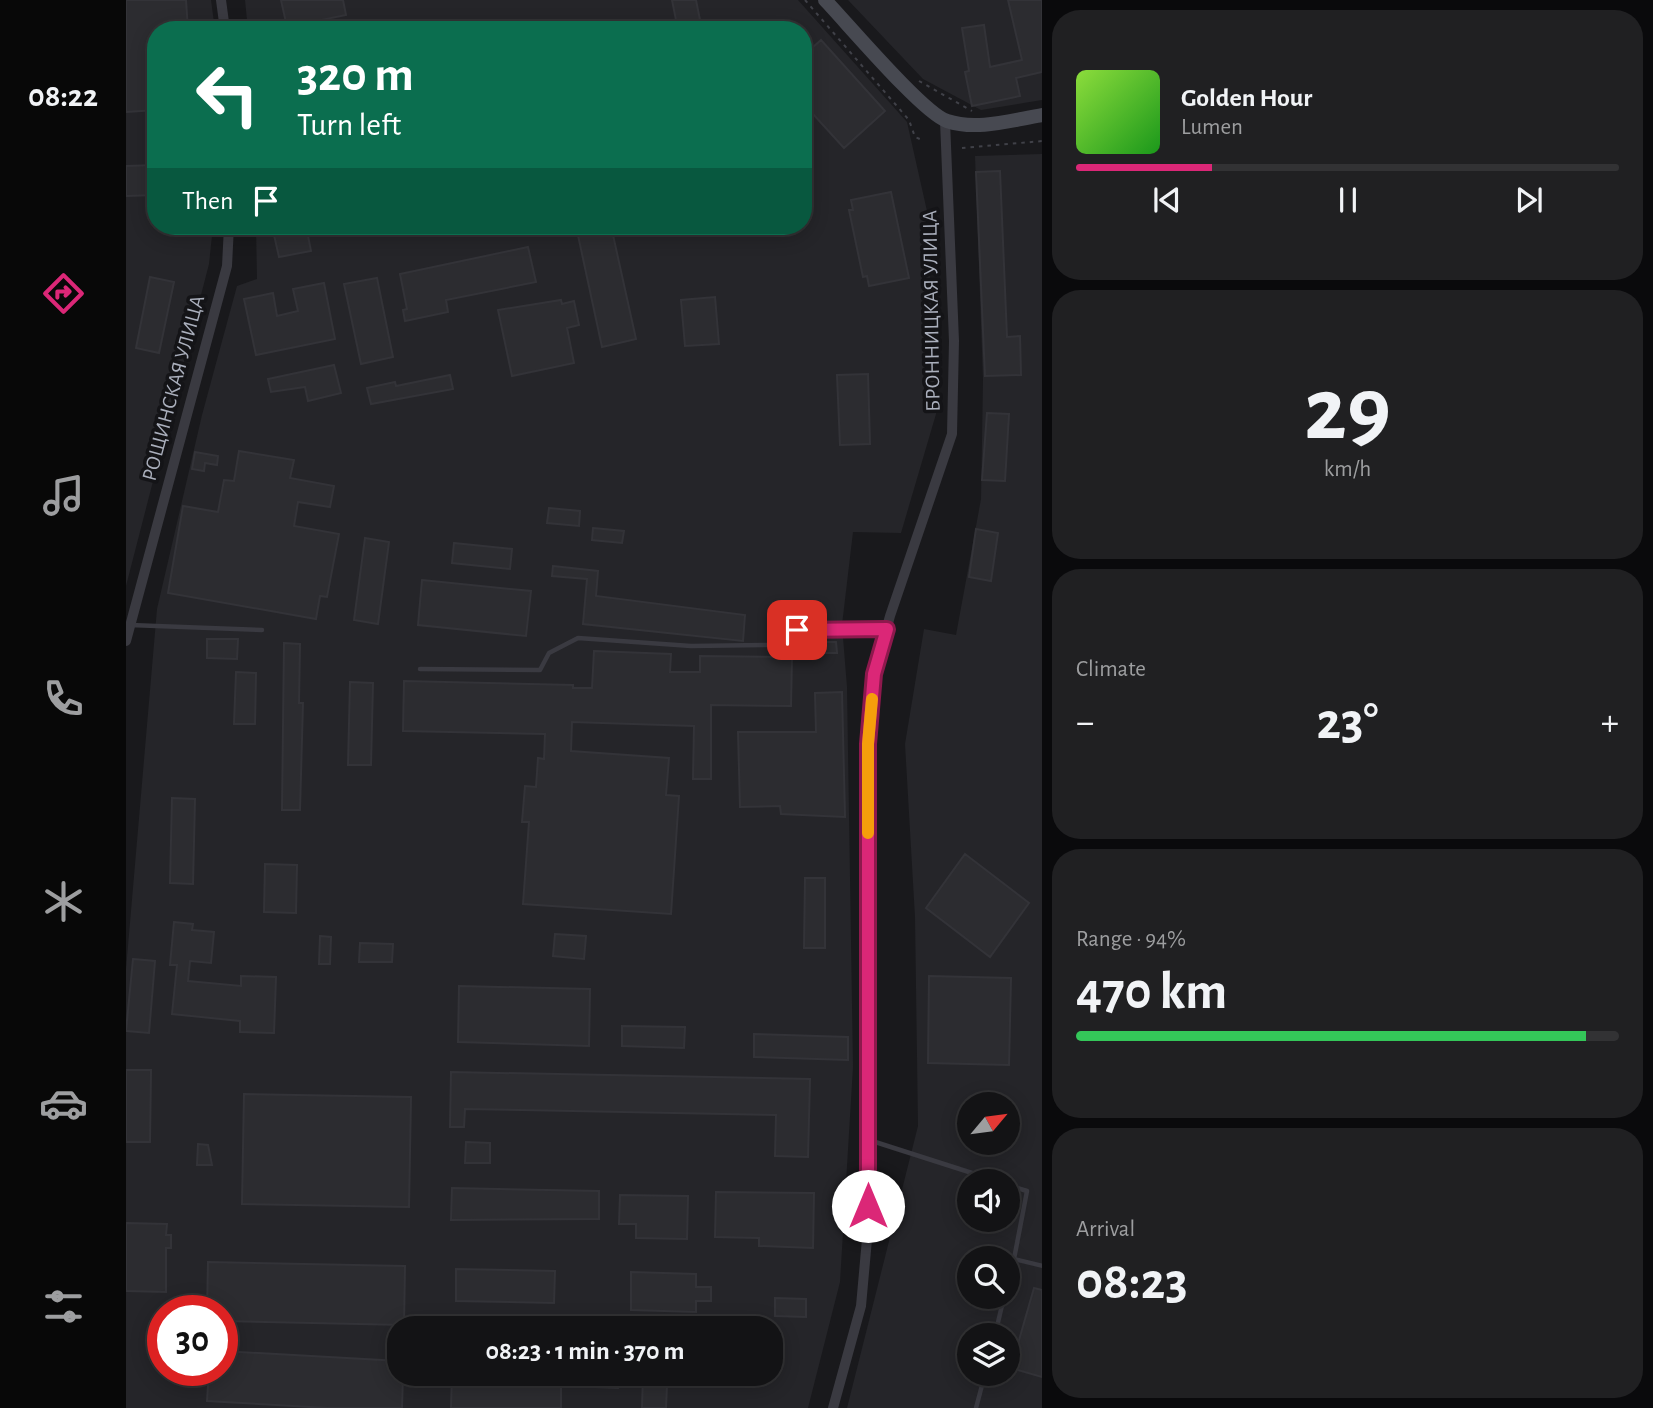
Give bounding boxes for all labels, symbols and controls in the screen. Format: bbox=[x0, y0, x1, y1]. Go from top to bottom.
icon: left bbox=[182, 49, 273, 140]
text: 320 m bbox=[297, 51, 414, 100]
text: 08:22 bbox=[28, 80, 98, 112]
text: Golden Hour bbox=[1181, 85, 1312, 111]
text: Turn left bbox=[297, 109, 401, 141]
text: Lumen bbox=[1181, 116, 1243, 139]
icon: previous bbox=[1148, 181, 1186, 219]
icon: pause bbox=[1329, 181, 1367, 219]
icon: next bbox=[1510, 181, 1548, 219]
icon: arrive bbox=[247, 182, 285, 220]
text: Then bbox=[182, 188, 233, 214]
street label: БРОННИЦКАЯ УЛИЦА bbox=[919, 210, 944, 412]
icon: directions bbox=[39, 269, 88, 318]
street label: РОЩИНСКАЯ УЛИЦА bbox=[139, 293, 208, 483]
text: 29 bbox=[1304, 365, 1391, 456]
text: km/h bbox=[1324, 458, 1371, 481]
icon: music bbox=[39, 471, 88, 520]
pin bbox=[767, 600, 827, 660]
icon: arrive bbox=[778, 611, 816, 649]
text: Climate bbox=[1076, 658, 1146, 681]
icon: phone bbox=[39, 674, 88, 723]
text: 23° bbox=[1316, 696, 1379, 748]
text: − bbox=[1076, 704, 1094, 742]
text: + bbox=[1601, 704, 1619, 742]
icon: climate bbox=[39, 877, 88, 926]
text: Range · 94% bbox=[1076, 928, 1186, 951]
text: 470 km bbox=[1076, 966, 1227, 1018]
icon: car bbox=[39, 1079, 88, 1128]
north arrow bbox=[957, 1092, 1020, 1155]
map controls bbox=[957, 1092, 1020, 1386]
position arrow bbox=[831, 1169, 905, 1243]
button: sound bbox=[957, 1169, 1020, 1232]
text: Arrival bbox=[1076, 1218, 1135, 1241]
button: search bbox=[957, 1246, 1020, 1309]
text: 08:23 bbox=[1076, 1256, 1188, 1308]
icon: filters bbox=[39, 1282, 88, 1331]
speed limit sign: 30 bbox=[147, 1295, 238, 1386]
button: layers bbox=[957, 1323, 1020, 1386]
text: 08:23 · 1 min · 370 m bbox=[485, 1338, 685, 1364]

